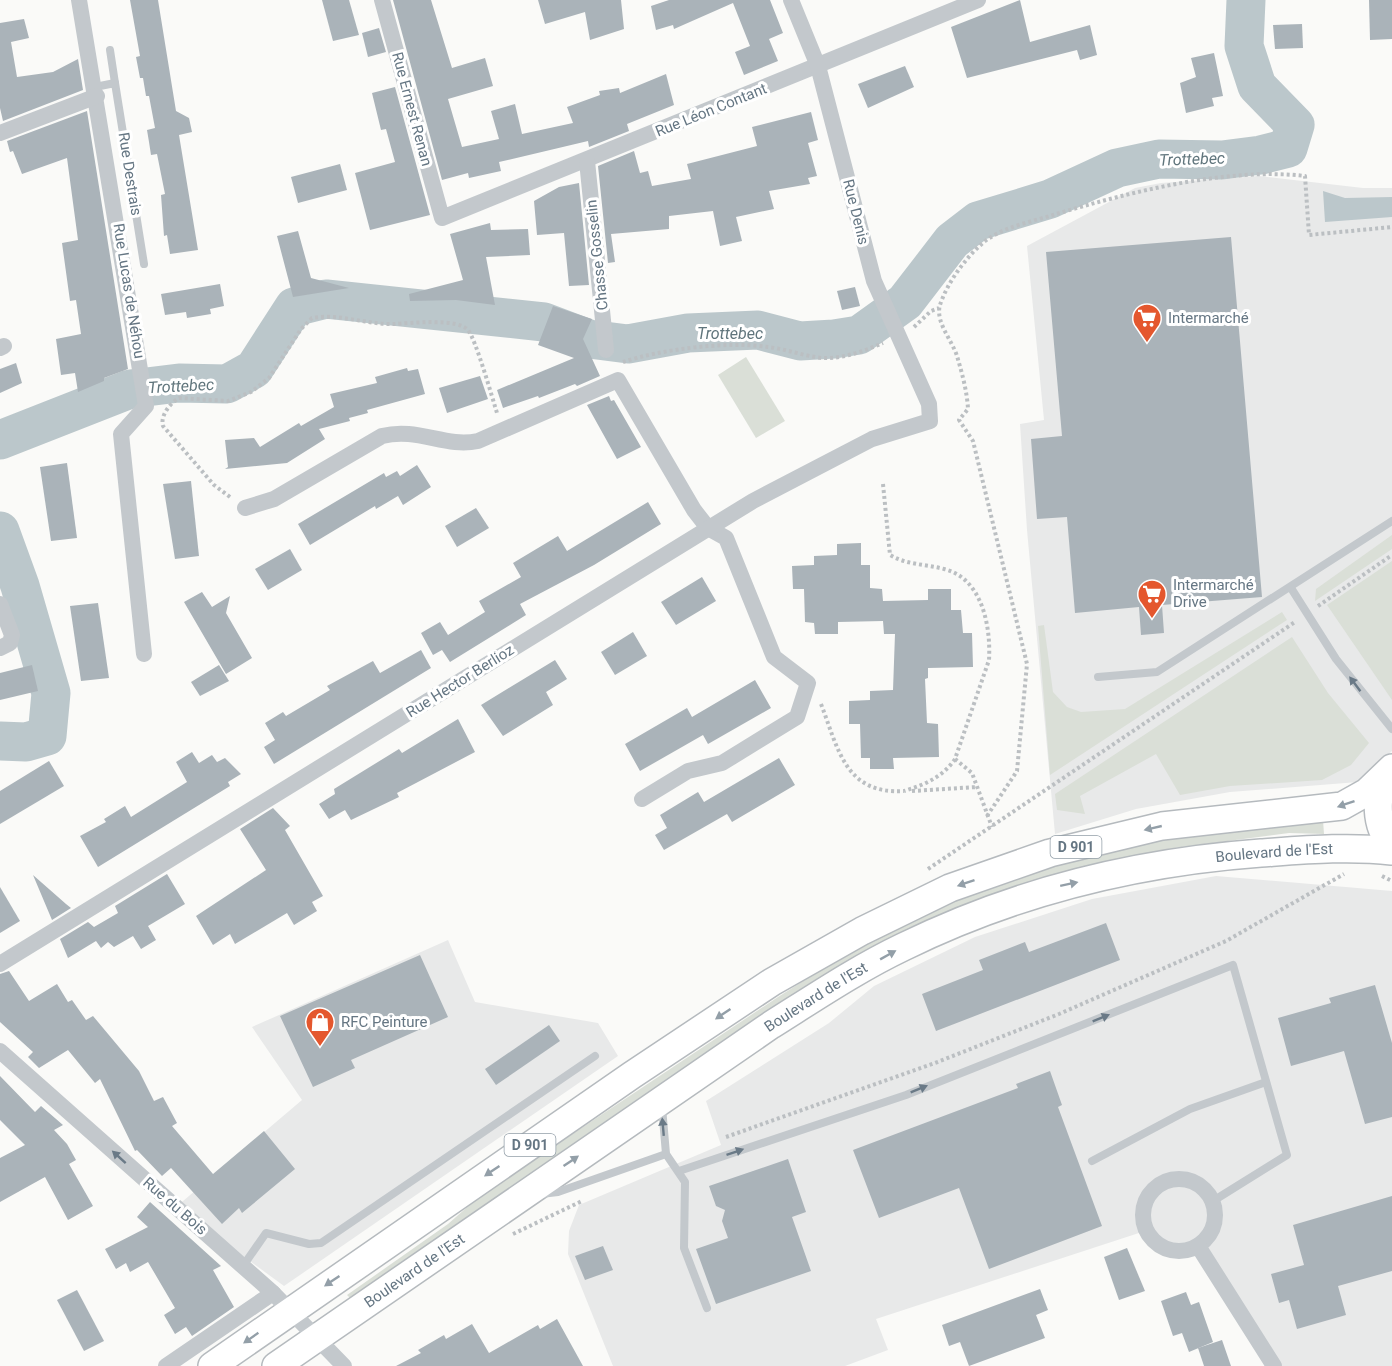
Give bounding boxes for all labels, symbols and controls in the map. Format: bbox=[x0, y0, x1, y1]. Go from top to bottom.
street label: Rue Ernest Renan bbox=[388, 50, 436, 168]
street label: Rue Léon Contant bbox=[653, 79, 769, 141]
street label: Rue Destrais bbox=[115, 131, 145, 217]
water label: Trottebec bbox=[1159, 148, 1225, 170]
street label: Rue Denis bbox=[839, 177, 873, 247]
street label: Chasse Gosselin bbox=[582, 199, 612, 311]
street label: Rue Lucas de Néhou bbox=[109, 222, 149, 360]
supermarket icon: Intermarché bbox=[1131, 302, 1163, 344]
place label: Intermarché bbox=[1168, 309, 1249, 327]
water label: Trottebec bbox=[697, 324, 763, 343]
water label: Trottebec bbox=[148, 375, 214, 397]
place label: Intermarché Drive bbox=[1173, 576, 1254, 611]
supermarket icon: Intermarché Drive bbox=[1136, 578, 1168, 620]
street label: Rue Hector Berlioz bbox=[403, 641, 517, 721]
one-way arrow bbox=[1349, 676, 1361, 692]
one-way arrow bbox=[1337, 799, 1355, 809]
one-way arrow bbox=[1144, 824, 1163, 834]
road number: D 901 bbox=[1050, 836, 1102, 858]
street label: Boulevard de l'Est bbox=[1214, 840, 1333, 866]
one-way arrow bbox=[957, 878, 975, 888]
one-way arrow bbox=[1060, 879, 1078, 889]
one-way arrow bbox=[879, 950, 896, 960]
street label: Boulevard de l'Est bbox=[761, 958, 871, 1036]
shop icon: RFC Peinture bbox=[304, 1006, 336, 1048]
one-way arrow bbox=[716, 1008, 732, 1020]
place label: RFC Peinture bbox=[341, 1013, 427, 1031]
one-way arrow bbox=[1092, 1013, 1110, 1022]
one-way arrow bbox=[911, 1084, 929, 1094]
one-way arrow bbox=[658, 1117, 668, 1136]
road number: D 901 bbox=[504, 1134, 556, 1156]
one-way arrow bbox=[726, 1146, 744, 1156]
one-way arrow bbox=[112, 1150, 127, 1163]
one-way arrow bbox=[563, 1155, 579, 1167]
one-way arrow bbox=[485, 1165, 501, 1177]
street label: Rue du Bois bbox=[139, 1173, 211, 1239]
street label: Boulevard de l'Est bbox=[361, 1230, 468, 1312]
one-way arrow bbox=[324, 1275, 340, 1287]
one-way arrow bbox=[243, 1332, 259, 1344]

